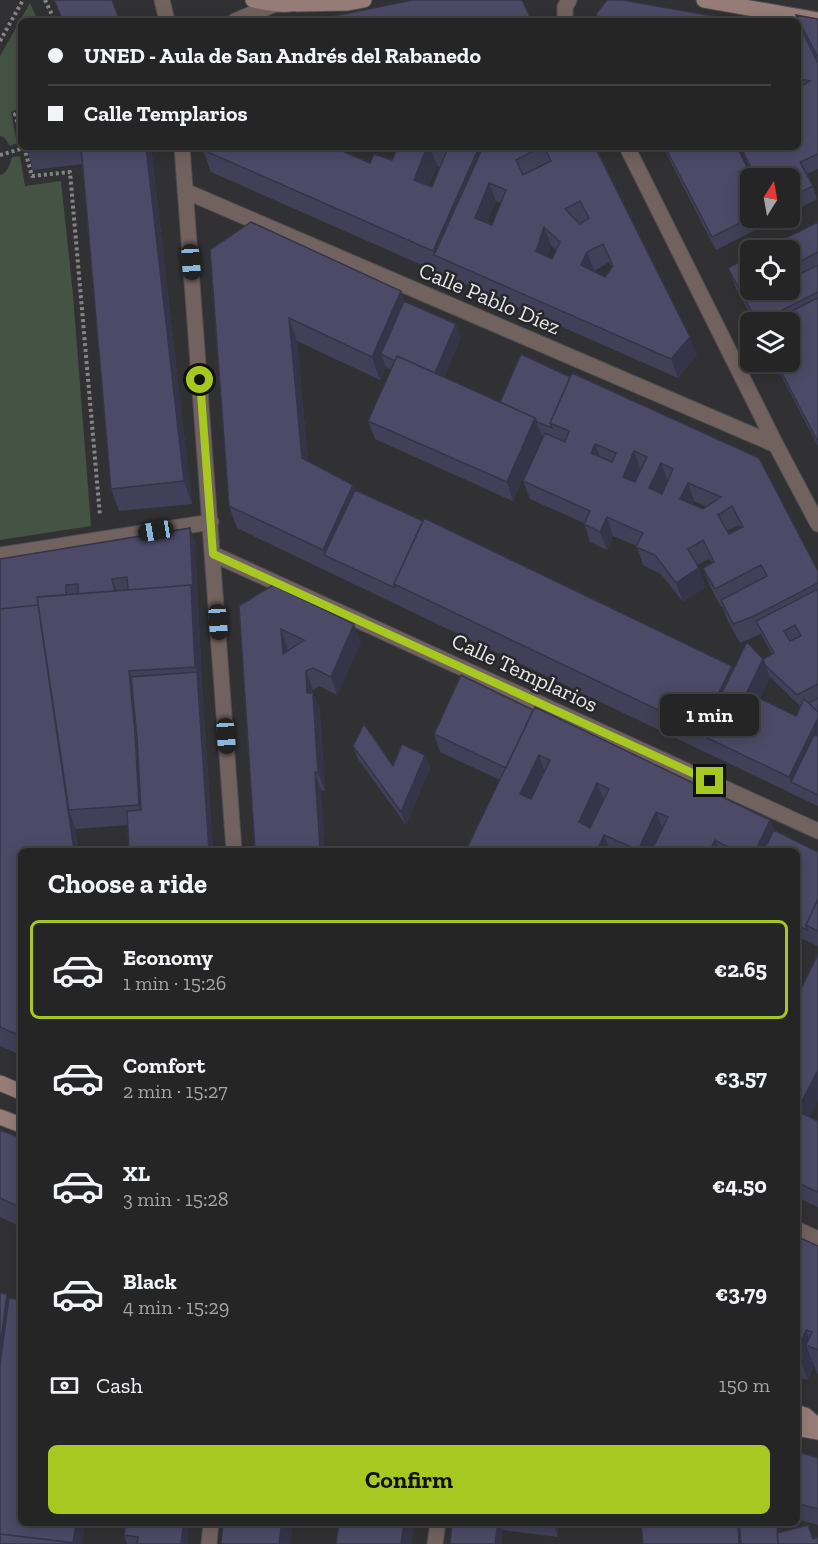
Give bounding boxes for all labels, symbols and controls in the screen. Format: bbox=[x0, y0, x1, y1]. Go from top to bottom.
text: UNED - Aula de San Andrés del Rabanedo bbox=[84, 42, 481, 69]
text: Calle Templarios bbox=[84, 100, 248, 127]
north arrow bbox=[740, 168, 800, 228]
map controls bbox=[740, 168, 800, 372]
button: locate bbox=[740, 240, 800, 300]
car bbox=[181, 243, 201, 281]
street label: Calle Pablo Díez bbox=[415, 257, 565, 340]
button: layers bbox=[740, 312, 800, 372]
route start bbox=[186, 366, 213, 393]
car bbox=[137, 519, 175, 543]
car bbox=[208, 603, 228, 641]
street label: Calle Templarios bbox=[448, 627, 602, 718]
callout: 1 min bbox=[660, 694, 760, 736]
text: 1 min bbox=[686, 703, 733, 727]
car bbox=[216, 717, 236, 755]
route end bbox=[696, 767, 723, 794]
text: Choose a ride bbox=[48, 868, 207, 900]
icon: car bbox=[51, 943, 105, 997]
text: Economy bbox=[123, 944, 213, 971]
text: €2.65 bbox=[714, 956, 767, 983]
text: 1 min · 15:26 bbox=[123, 971, 226, 995]
icon: car bbox=[51, 1051, 105, 1105]
text: Comfort bbox=[123, 1052, 205, 1079]
text: €3.57 bbox=[715, 1064, 767, 1091]
text: 2 min · 15:27 bbox=[123, 1079, 228, 1103]
icon: car bbox=[51, 1159, 105, 1213]
text: XL bbox=[123, 1160, 150, 1187]
text: €4.50 bbox=[712, 1172, 767, 1199]
text: 3 min · 15:28 bbox=[123, 1187, 229, 1211]
icon: car bbox=[51, 1267, 105, 1321]
text: Black bbox=[123, 1268, 177, 1295]
text: €3.79 bbox=[715, 1280, 767, 1307]
text: 4 min · 15:29 bbox=[123, 1295, 229, 1319]
icon: cash bbox=[48, 1369, 81, 1402]
text: Cash bbox=[96, 1372, 143, 1399]
text: 150 m bbox=[719, 1373, 770, 1397]
button: Confirm bbox=[48, 1445, 770, 1514]

